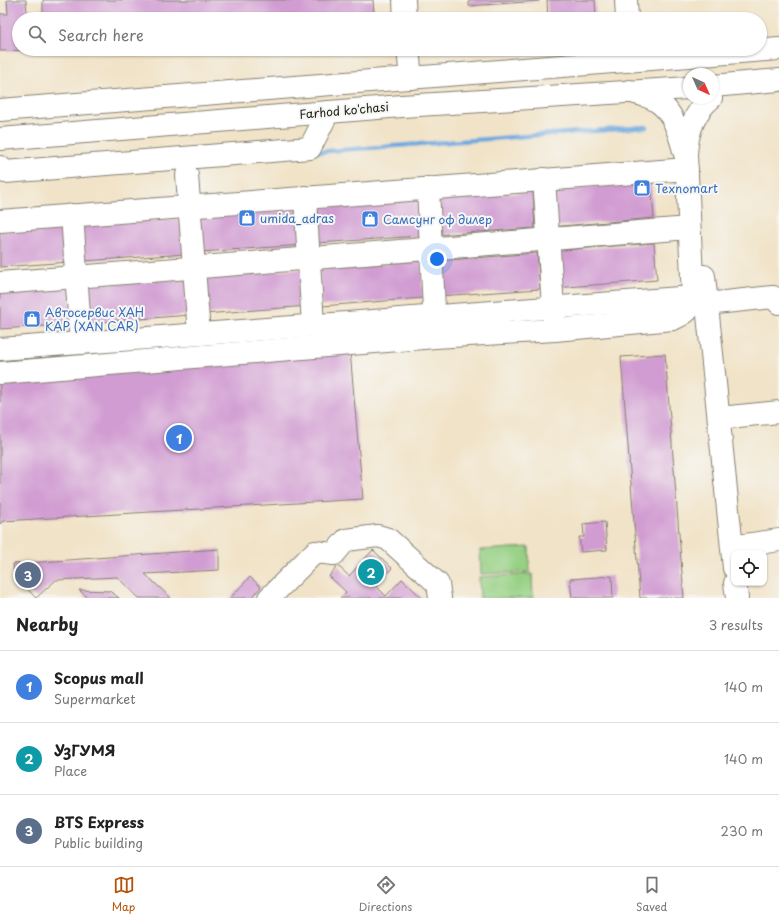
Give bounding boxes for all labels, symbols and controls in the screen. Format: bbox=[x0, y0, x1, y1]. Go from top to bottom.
search box bbox=[12, 12, 767, 56]
icon: search bbox=[26, 23, 48, 45]
text: Search here bbox=[58, 23, 144, 46]
north arrow bbox=[683, 68, 719, 104]
street label: Farhod ko'chasi bbox=[298, 97, 390, 123]
shop icon: Texnomart bbox=[632, 178, 652, 198]
place label: Texnomart bbox=[655, 179, 718, 197]
shop icon: umida_adras bbox=[237, 208, 257, 228]
place label: umida_adras bbox=[260, 209, 335, 227]
shop icon: Самсунг оф дилер bbox=[360, 209, 380, 229]
place label: Самсунг оф дилер bbox=[383, 210, 492, 228]
your location bbox=[427, 249, 447, 269]
place label: Автосервис ХАН КАР (XAN CAR) bbox=[45, 303, 144, 335]
shop icon: Автосервис ХАН КАР (XAN CAR) bbox=[22, 309, 42, 329]
pin: 1 bbox=[166, 423, 192, 453]
map controls bbox=[731, 550, 767, 586]
button: locate bbox=[731, 550, 767, 586]
pin: 2 bbox=[358, 557, 384, 587]
pin: 3 bbox=[15, 560, 41, 590]
text: Nearby bbox=[16, 611, 78, 637]
text: 3 results bbox=[709, 615, 763, 634]
text: Scopus mall bbox=[54, 666, 143, 689]
text: 1 bbox=[26, 677, 32, 696]
text: 140 m bbox=[724, 677, 763, 696]
text: Supermarket bbox=[54, 689, 136, 708]
text: УзГУМЯ bbox=[54, 738, 115, 761]
text: 2 bbox=[24, 749, 34, 768]
text: 140 m bbox=[724, 749, 763, 768]
text: Place bbox=[54, 761, 87, 780]
text: BTS Express bbox=[54, 810, 144, 833]
text: 3 bbox=[25, 821, 33, 840]
text: 230 m bbox=[721, 821, 763, 840]
text: Public building bbox=[54, 833, 143, 852]
tab: Map bbox=[112, 874, 135, 915]
tab: Directions bbox=[359, 874, 412, 915]
tab: Saved bbox=[636, 874, 667, 915]

